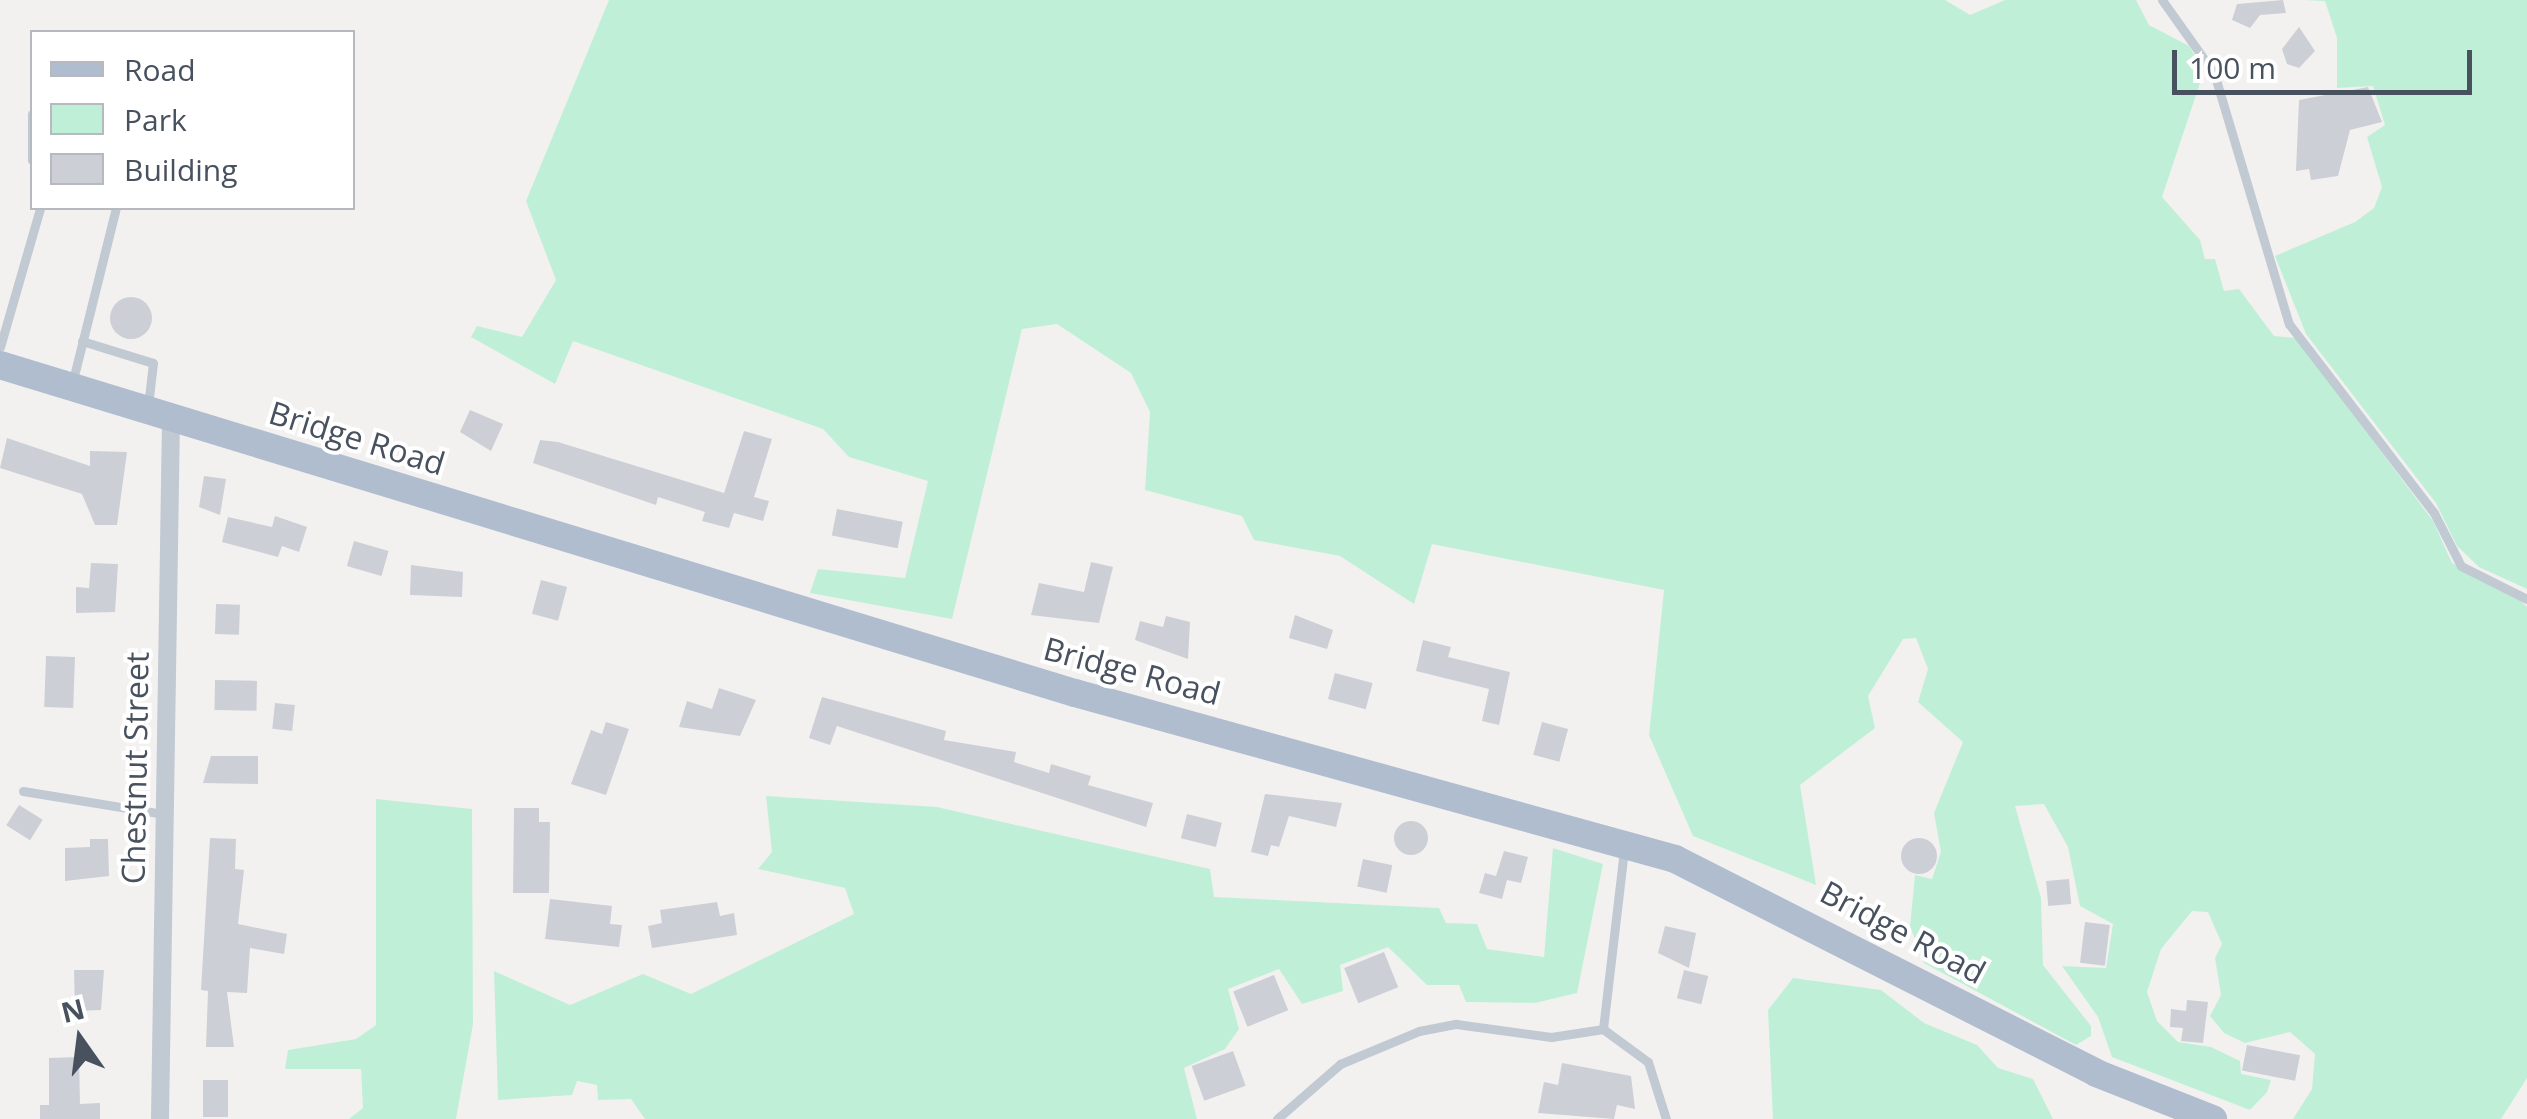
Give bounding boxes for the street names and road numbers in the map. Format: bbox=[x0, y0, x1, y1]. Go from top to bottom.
street label: Bridge Road bbox=[265, 393, 449, 483]
street label: Bridge Road bbox=[1039, 629, 1225, 713]
street label: Chestnut Street bbox=[114, 651, 156, 885]
street label: Bridge Road bbox=[1814, 872, 1992, 992]

